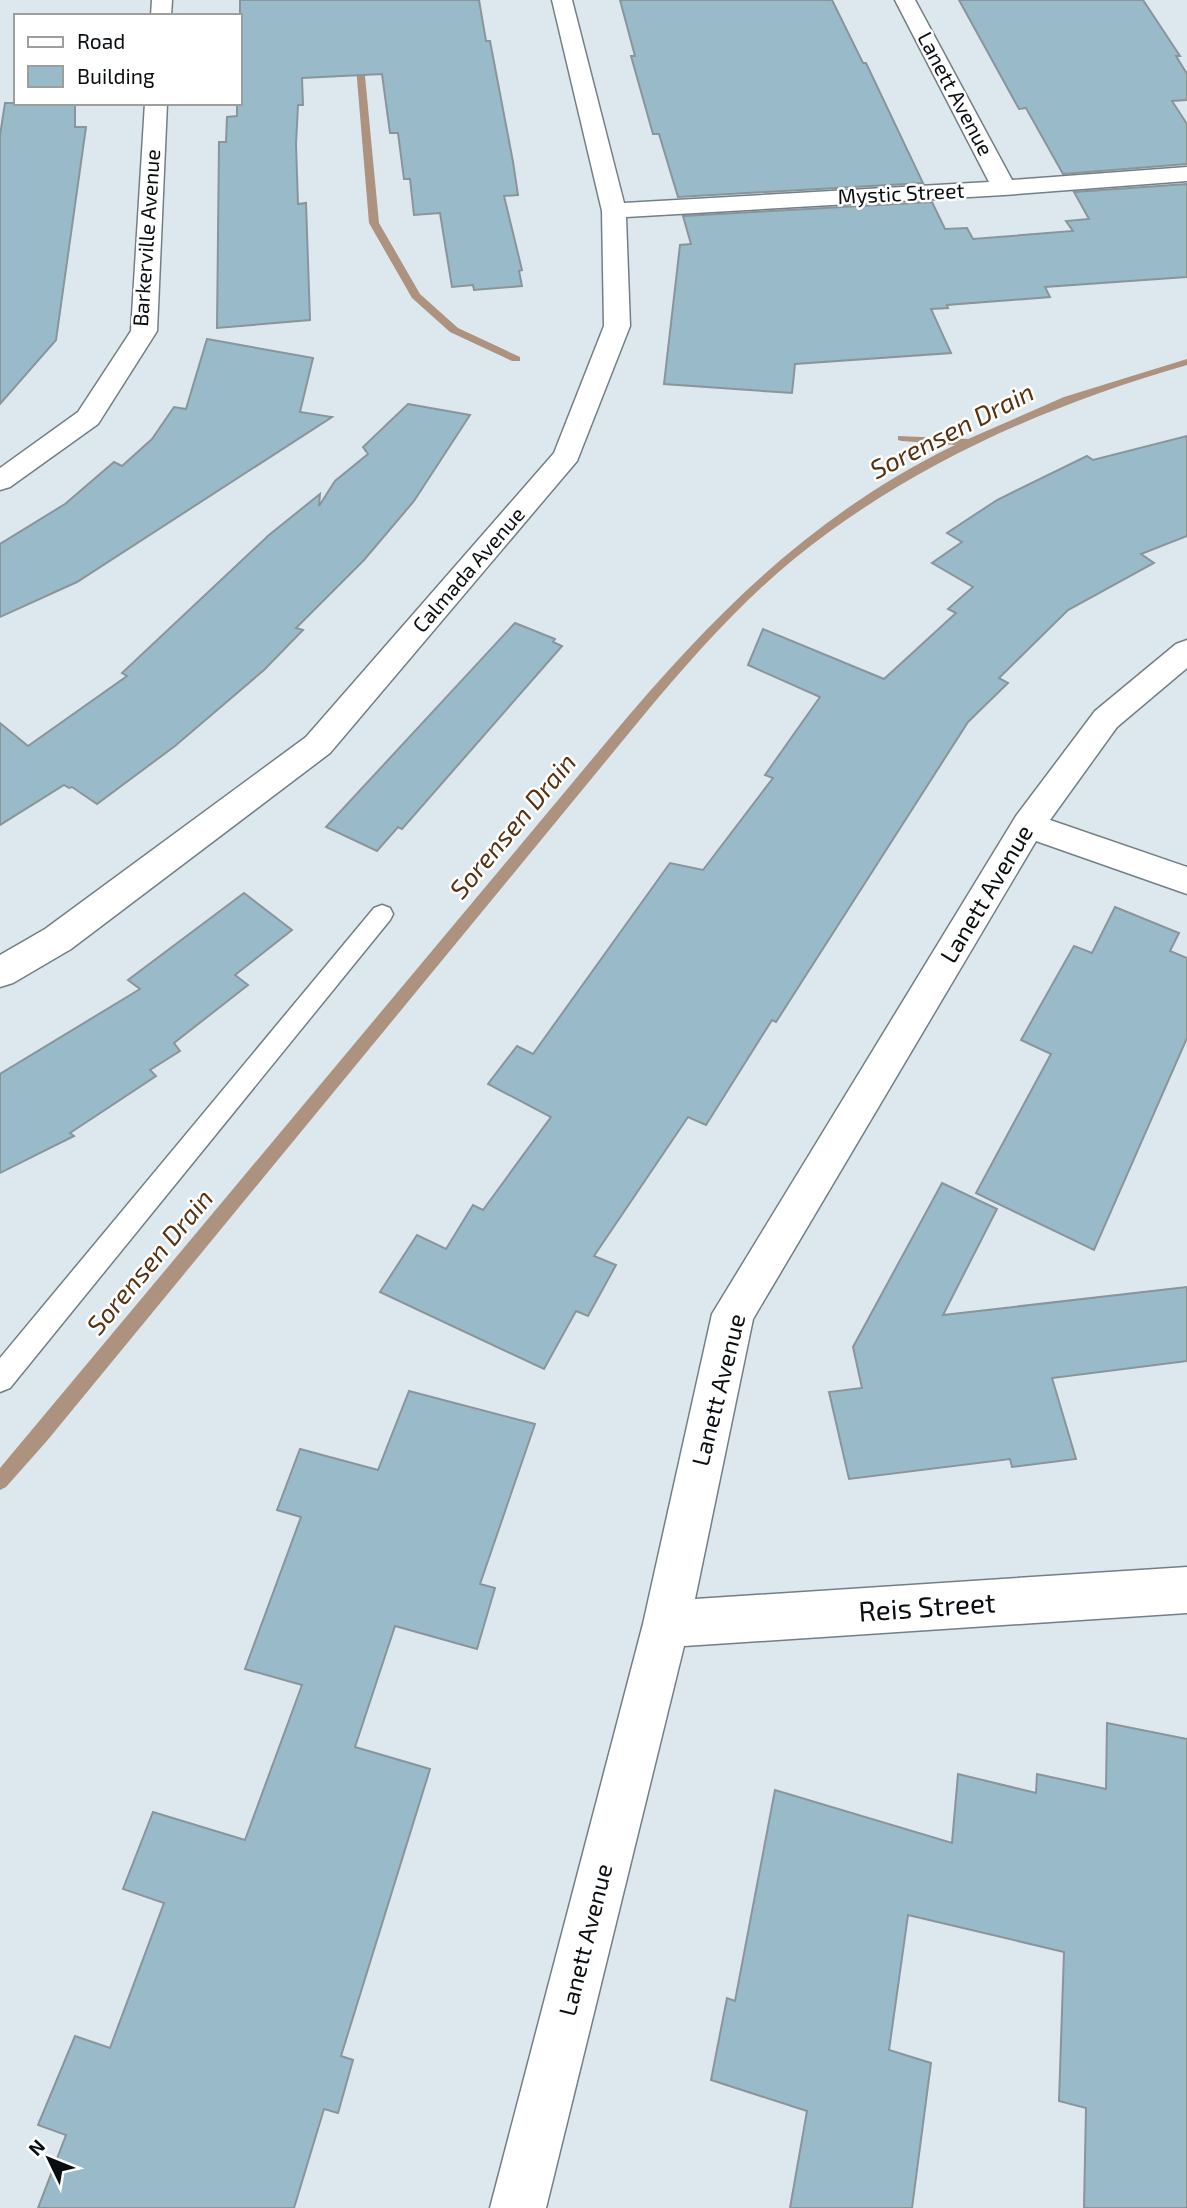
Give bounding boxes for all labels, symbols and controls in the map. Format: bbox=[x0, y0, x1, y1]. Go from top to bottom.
legend bbox=[14, 14, 242, 105]
street label: Lanett Avenue bbox=[913, 27, 999, 159]
text: Road bbox=[77, 28, 125, 53]
text: Building bbox=[77, 63, 155, 88]
street label: Barkerville Avenue bbox=[127, 148, 164, 327]
street label: Mystic Street bbox=[837, 177, 965, 208]
water label: Sorensen Drain bbox=[864, 375, 1039, 484]
street label: Calmada Avenue bbox=[407, 501, 529, 637]
water label: Sorensen Drain bbox=[442, 746, 582, 904]
street label: Lanett Avenue bbox=[933, 819, 1038, 967]
water label: Sorensen Drain bbox=[79, 1182, 219, 1340]
street label: Lanett Avenue bbox=[685, 1311, 750, 1469]
street label: Reis Street bbox=[857, 1584, 997, 1628]
street label: Lanett Avenue bbox=[552, 1861, 617, 2019]
north arrow bbox=[14, 2124, 84, 2194]
text: N bbox=[23, 2134, 49, 2160]

